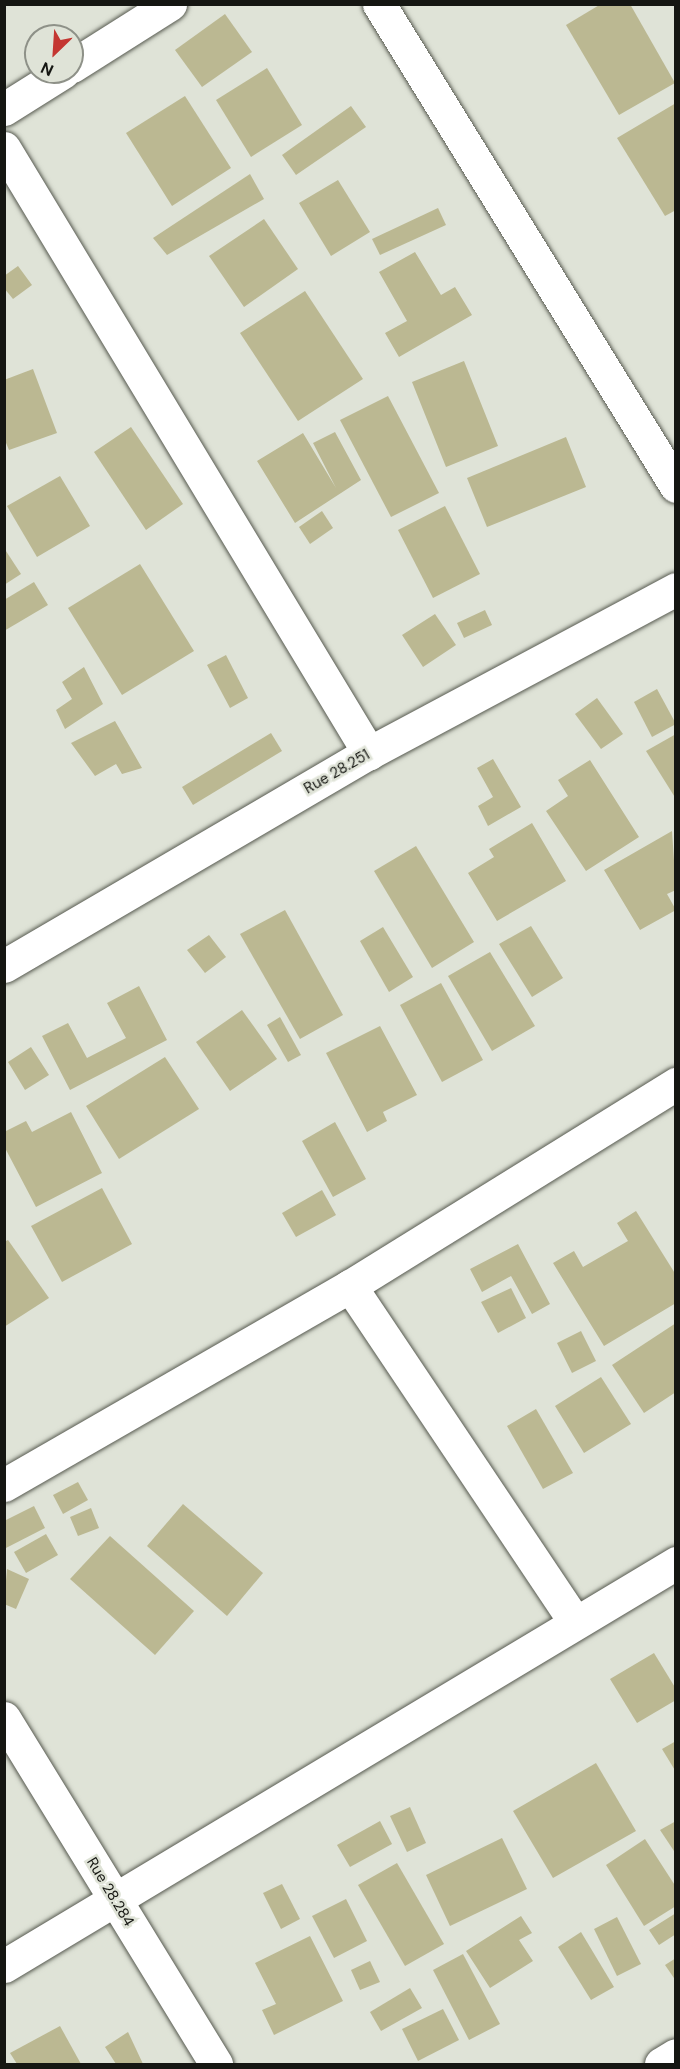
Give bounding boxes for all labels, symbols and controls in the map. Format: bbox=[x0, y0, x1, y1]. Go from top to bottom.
north arrow bbox=[24, 24, 84, 84]
text: N bbox=[37, 57, 57, 81]
street label: Rue 28.251 bbox=[301, 746, 373, 798]
street label: Rue 28.284 bbox=[82, 1854, 138, 1930]

